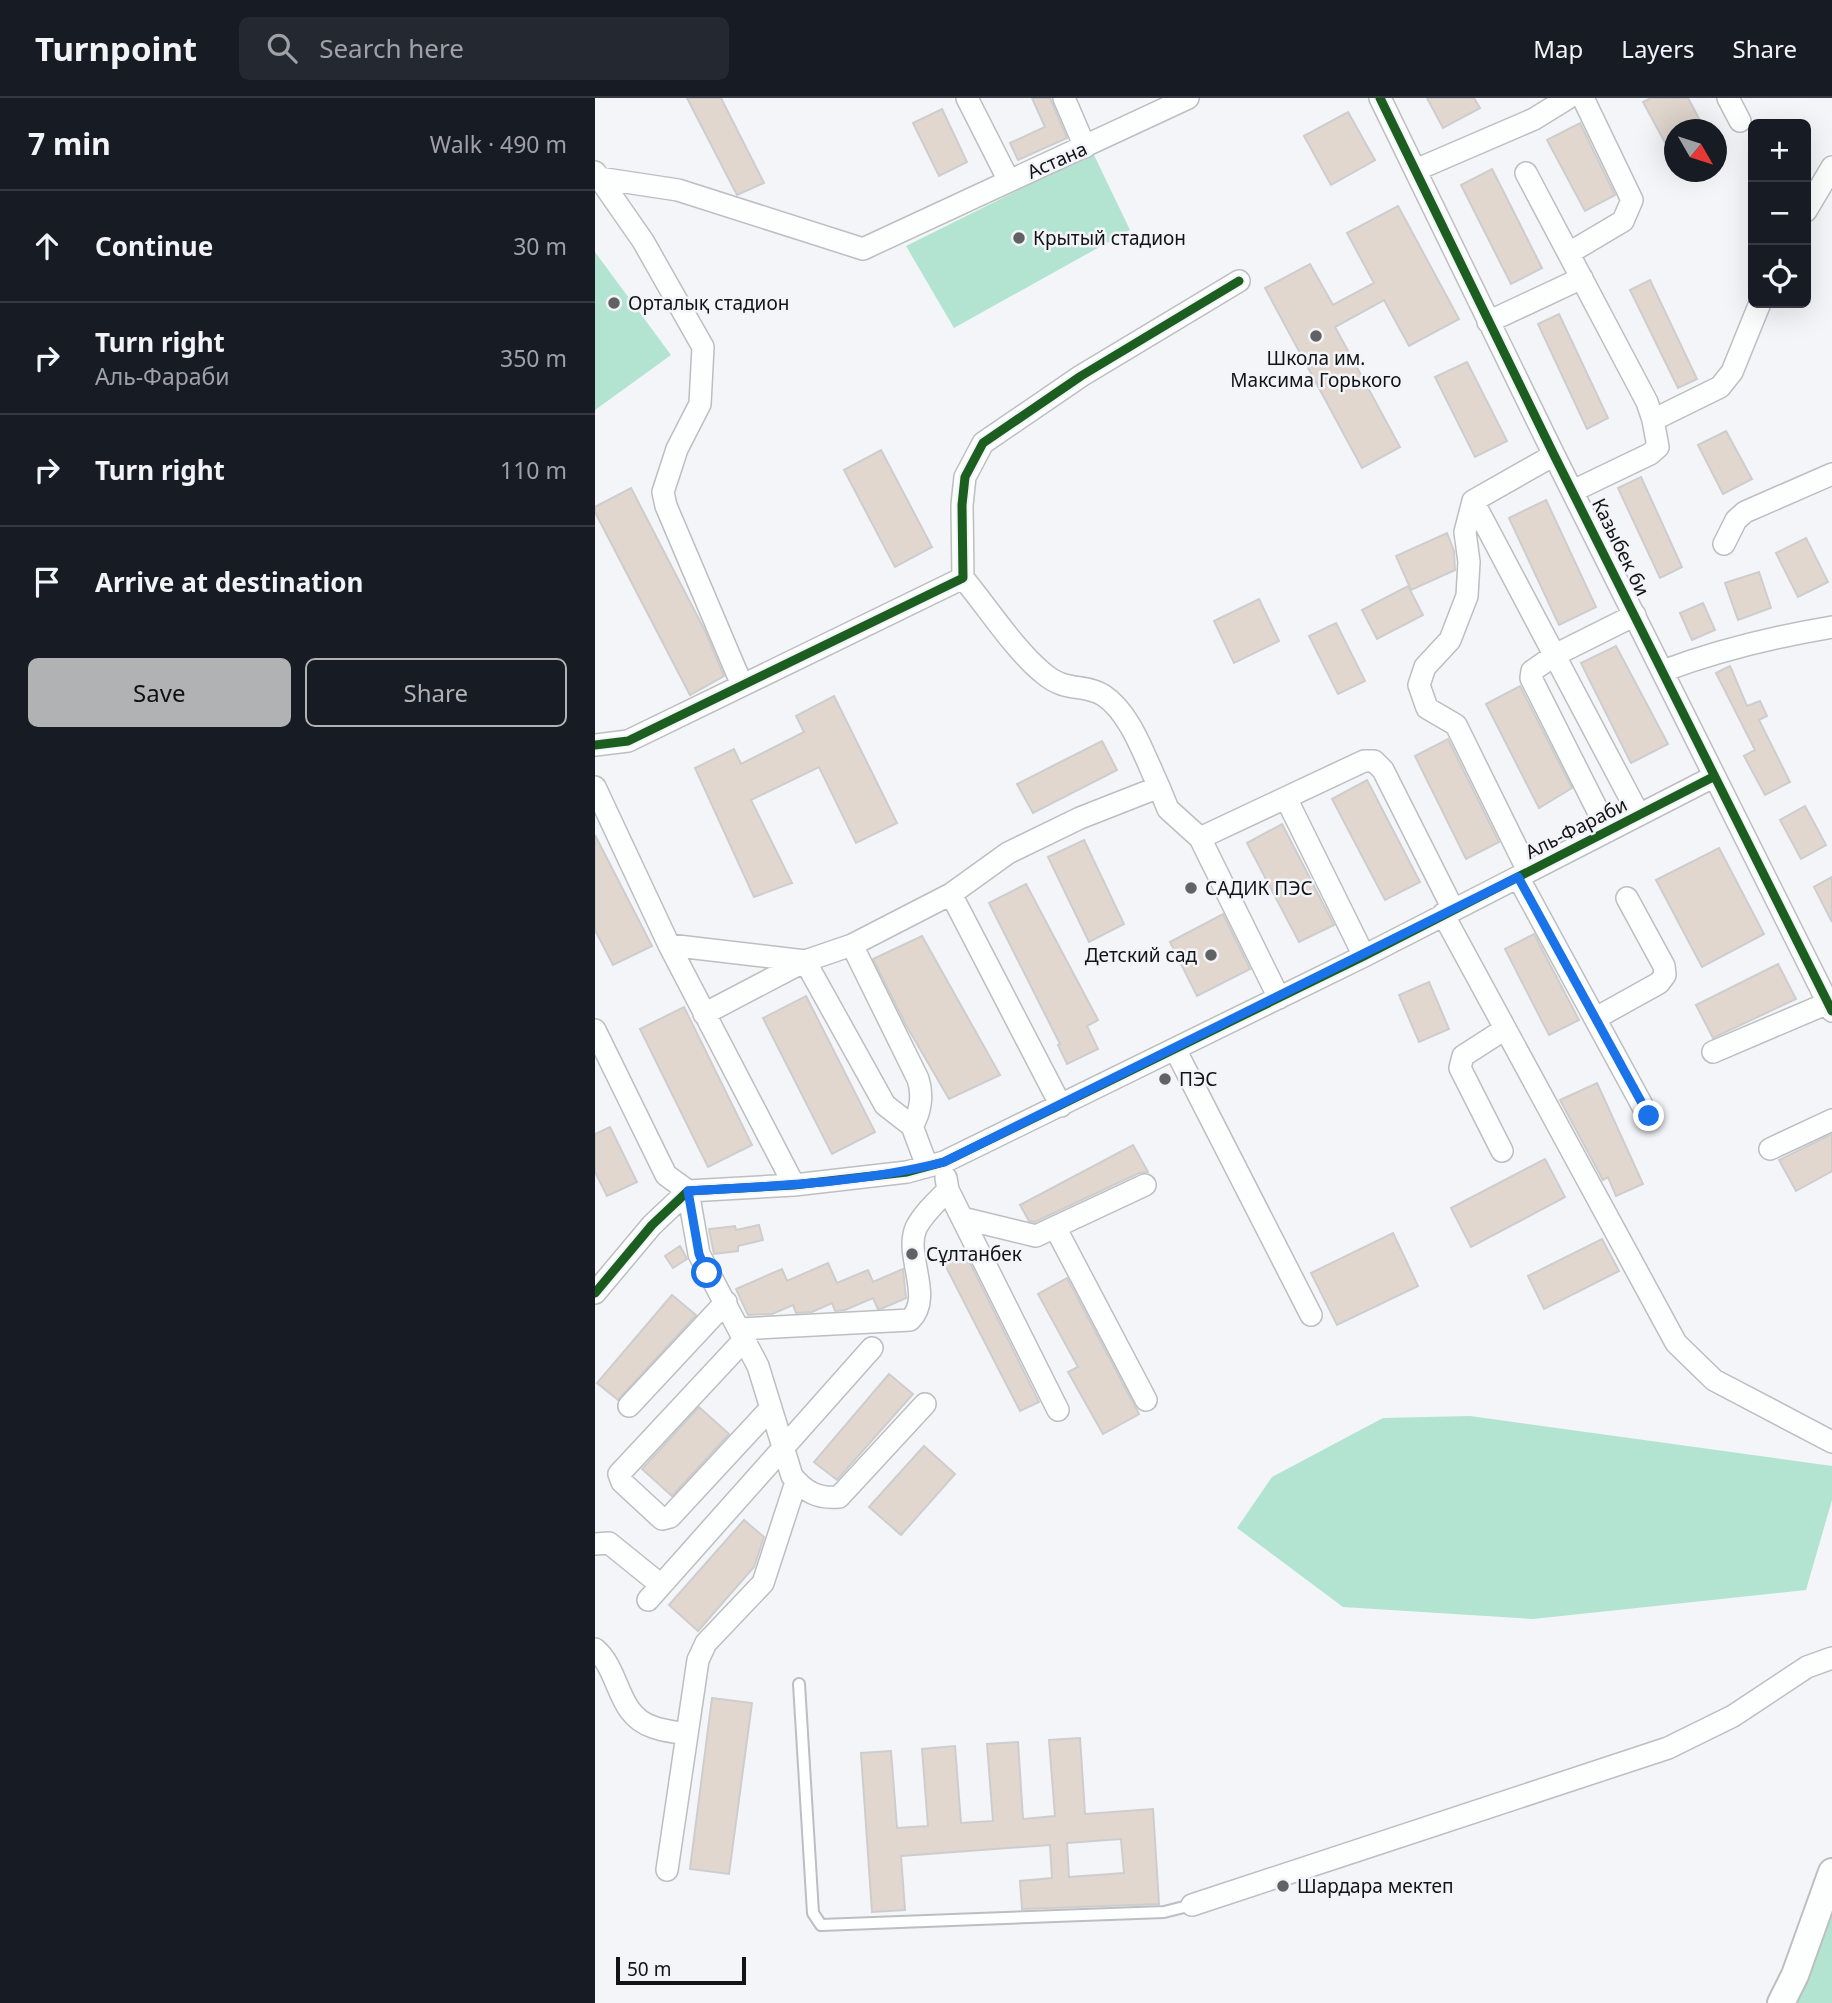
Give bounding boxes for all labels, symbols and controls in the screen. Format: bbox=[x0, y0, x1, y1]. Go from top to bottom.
search box bbox=[239, 17, 729, 80]
text: Turnpoint bbox=[35, 26, 197, 71]
icon: search bbox=[263, 29, 301, 67]
text: Search here bbox=[319, 30, 464, 66]
text: Map bbox=[1533, 32, 1583, 65]
text: Layers bbox=[1621, 32, 1695, 65]
text: Share bbox=[1733, 32, 1797, 65]
north arrow bbox=[1664, 119, 1727, 182]
map controls bbox=[1748, 119, 1811, 308]
button: + bbox=[1748, 119, 1811, 182]
text: 7 min bbox=[28, 123, 111, 164]
text: Walk · 490 m bbox=[430, 128, 567, 160]
street label: Астана bbox=[1023, 135, 1091, 185]
button: − bbox=[1748, 182, 1811, 245]
place label: Крытый стадион bbox=[1033, 225, 1186, 251]
icon: ahead bbox=[28, 227, 66, 265]
text: Continue bbox=[95, 228, 213, 264]
text: 30 m bbox=[513, 230, 567, 262]
marker: Крытый стадион bbox=[1011, 230, 1027, 246]
button: locate bbox=[1748, 245, 1811, 308]
place label: Орталық стадион bbox=[628, 290, 789, 316]
marker: Орталық стадион bbox=[606, 295, 622, 311]
text: Turn right bbox=[95, 324, 225, 360]
marker: Школа им. Максима Горького bbox=[1308, 328, 1324, 344]
icon: right bbox=[28, 339, 66, 377]
text: 350 m bbox=[500, 342, 567, 374]
place label: Школа им. Максима Горького bbox=[1230, 345, 1402, 393]
text: Аль-Фараби bbox=[95, 360, 229, 392]
icon: right bbox=[28, 451, 66, 489]
text: Turn right bbox=[95, 452, 225, 488]
text: 110 m bbox=[500, 454, 567, 486]
street label: Казыбек би bbox=[1586, 494, 1656, 600]
icon: arrive bbox=[28, 563, 66, 601]
text: Arrive at destination bbox=[95, 564, 364, 600]
button: Save bbox=[28, 658, 291, 727]
button: Share bbox=[305, 658, 567, 727]
street label: Аль-Фараби bbox=[1521, 791, 1631, 865]
place label: САДИК ПЭС bbox=[1205, 875, 1313, 901]
marker: САДИК ПЭС bbox=[1183, 880, 1199, 896]
place label: Детский сад bbox=[1085, 942, 1197, 968]
marker: Детский сад bbox=[1203, 947, 1219, 963]
place label: ПЭС bbox=[1179, 1066, 1217, 1092]
marker: ПЭС bbox=[1157, 1071, 1173, 1087]
route end bbox=[1633, 1100, 1664, 1131]
place label: Сұлтанбек bbox=[926, 1241, 1022, 1267]
marker: Сұлтанбек bbox=[904, 1246, 920, 1262]
route start bbox=[691, 1257, 722, 1288]
place label: Шардара мектеп bbox=[1297, 1873, 1454, 1899]
marker: Шардара мектеп bbox=[1275, 1878, 1291, 1894]
scale bar bbox=[616, 1954, 745, 1986]
text: 50 m bbox=[627, 1956, 671, 1982]

